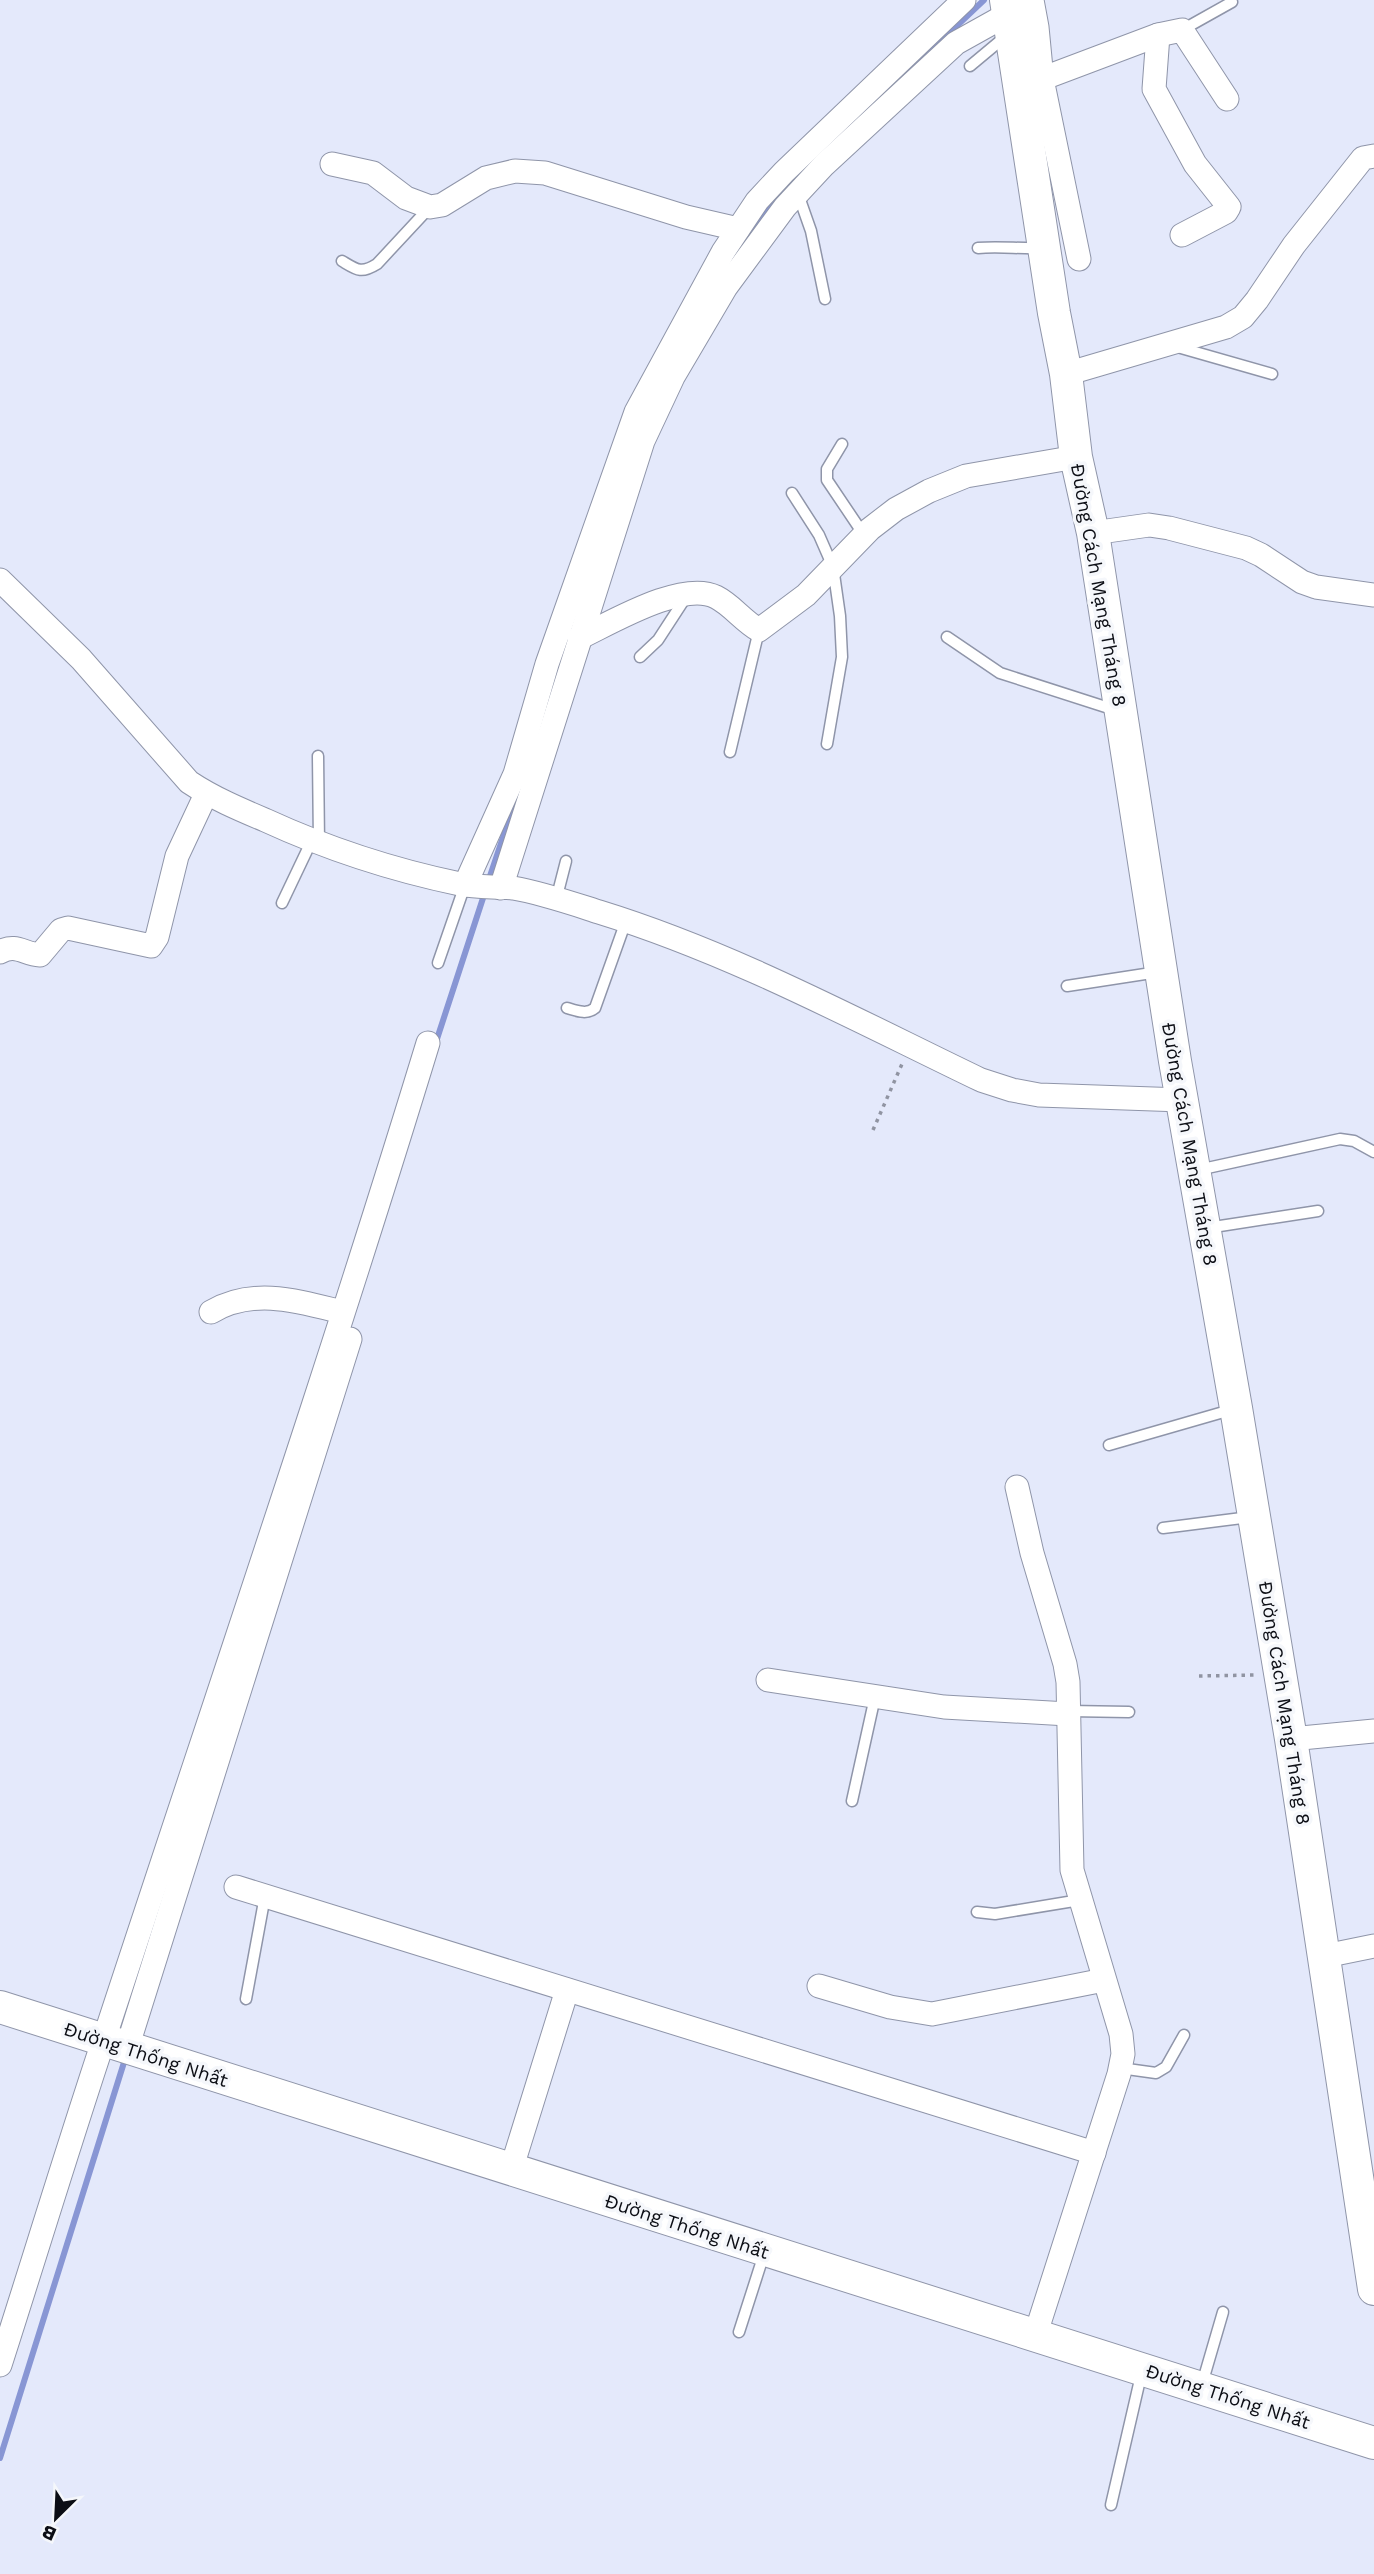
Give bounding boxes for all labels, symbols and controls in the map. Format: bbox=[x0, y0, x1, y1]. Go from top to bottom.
street label: Đường Cách Mạng Tháng 8 bbox=[1066, 462, 1131, 708]
street label: Đường Cách Mạng Tháng 8 bbox=[1157, 1021, 1222, 1267]
street label: Đường Cách Mạng Tháng 8 bbox=[1254, 1580, 1315, 1827]
street label: Đường Thống Nhất bbox=[61, 2017, 231, 2092]
street label: Đường Thống Nhất bbox=[602, 2189, 772, 2264]
street label: Đường Thống Nhất bbox=[1143, 2359, 1313, 2434]
north arrow bbox=[21, 2483, 91, 2553]
text: B bbox=[39, 2520, 60, 2546]

